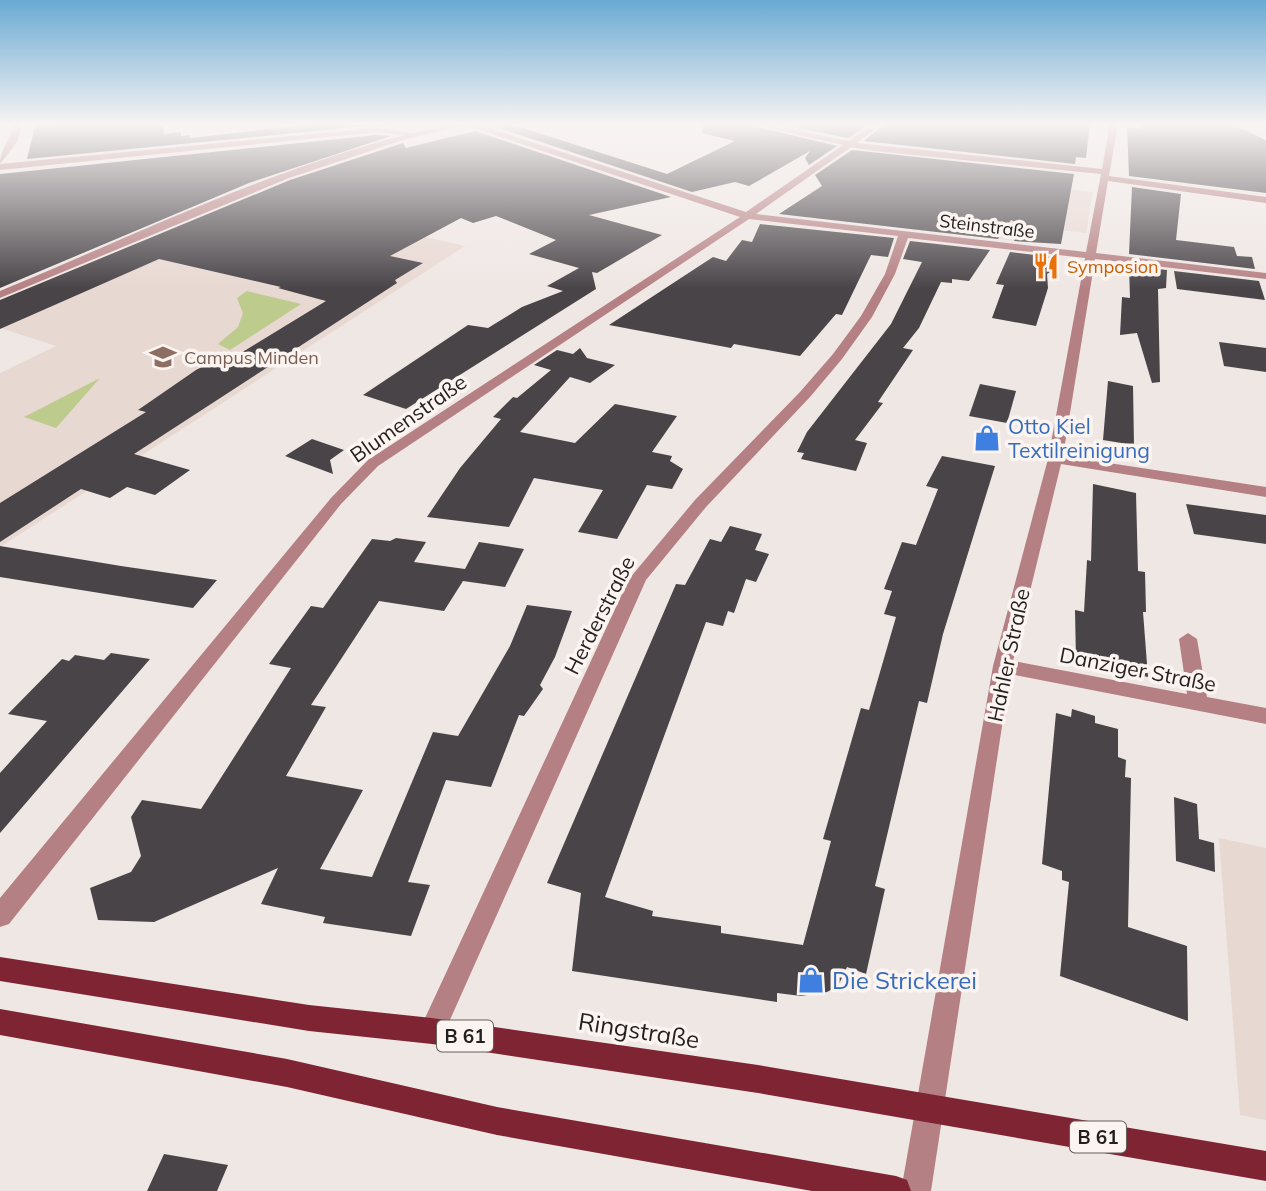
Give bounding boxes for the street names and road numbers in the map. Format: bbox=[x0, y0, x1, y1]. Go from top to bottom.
street label: Steinstraße bbox=[938, 209, 1036, 243]
street label: Blumenstraße bbox=[345, 368, 471, 468]
street label: Herderstraße bbox=[558, 552, 640, 678]
street label: Hahler Straße bbox=[981, 586, 1035, 724]
street label: Danziger Straße bbox=[1058, 641, 1218, 697]
street label: Ringstraße bbox=[576, 1006, 702, 1054]
road number: B 61 bbox=[437, 1020, 493, 1052]
road number: B 61 bbox=[1070, 1121, 1126, 1152]

